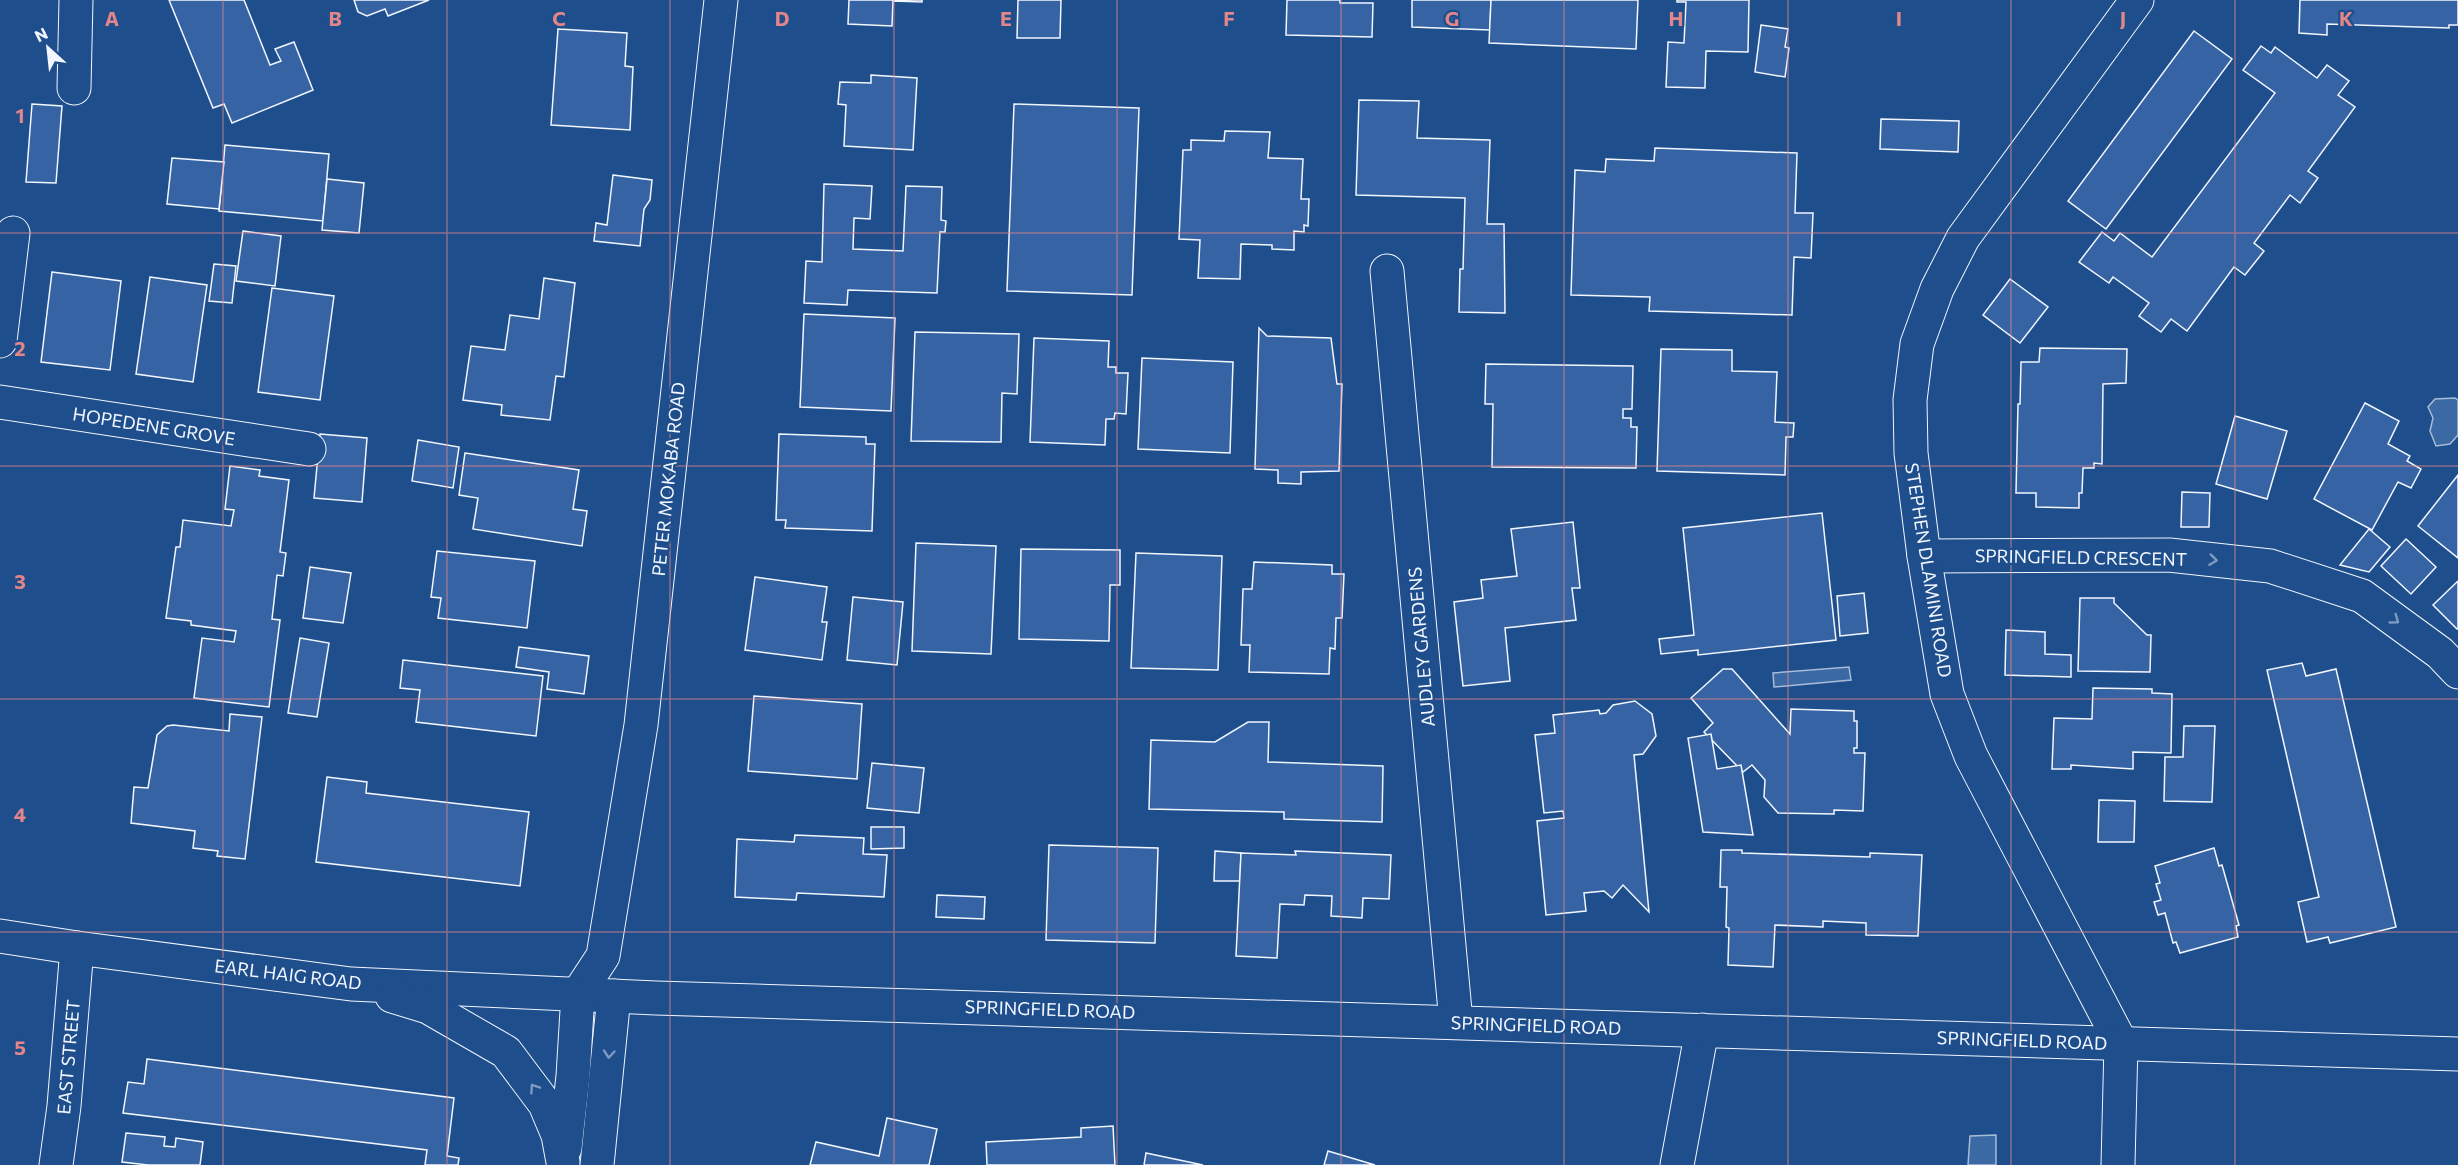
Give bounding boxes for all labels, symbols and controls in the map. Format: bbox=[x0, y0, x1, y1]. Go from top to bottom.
text: A bbox=[105, 6, 119, 30]
text: B bbox=[328, 6, 342, 30]
text: C bbox=[552, 6, 566, 30]
text: D bbox=[775, 6, 789, 30]
text: E bbox=[1000, 6, 1012, 30]
text: F bbox=[1223, 6, 1235, 30]
text: G bbox=[1445, 6, 1459, 30]
text: H bbox=[1669, 6, 1684, 30]
text: I bbox=[1896, 6, 1902, 30]
text: J bbox=[2120, 6, 2126, 30]
text: K bbox=[2339, 6, 2353, 30]
north arrow bbox=[18, 18, 78, 78]
text: N bbox=[31, 23, 51, 45]
text: 1 bbox=[15, 103, 25, 127]
text: 2 bbox=[14, 336, 26, 360]
street label: PETER MOKABA ROAD bbox=[647, 381, 689, 577]
street label: HOPEDENE GROVE bbox=[71, 402, 237, 450]
street label: STEPHEN DLAMINI ROAD bbox=[1901, 461, 1957, 679]
street label: SPRINGFIELD CRESCENT bbox=[1975, 544, 2187, 570]
one-way arrow bbox=[2208, 553, 2218, 566]
street label: AUDLEY GARDENS bbox=[1403, 566, 1439, 728]
text: 3 bbox=[14, 569, 26, 593]
one-way arrow bbox=[2388, 613, 2399, 624]
text: 4 bbox=[14, 802, 26, 826]
street label: EARL HAIG ROAD bbox=[213, 954, 363, 994]
street label: SPRINGFIELD ROAD bbox=[964, 995, 1136, 1023]
street label: EAST STREET bbox=[52, 999, 84, 1115]
street label: SPRINGFIELD ROAD bbox=[1450, 1011, 1622, 1039]
street label: SPRINGFIELD ROAD bbox=[1936, 1026, 2108, 1054]
text: 5 bbox=[14, 1035, 26, 1059]
one-way arrow bbox=[603, 1050, 616, 1059]
one-way arrow bbox=[530, 1084, 541, 1095]

